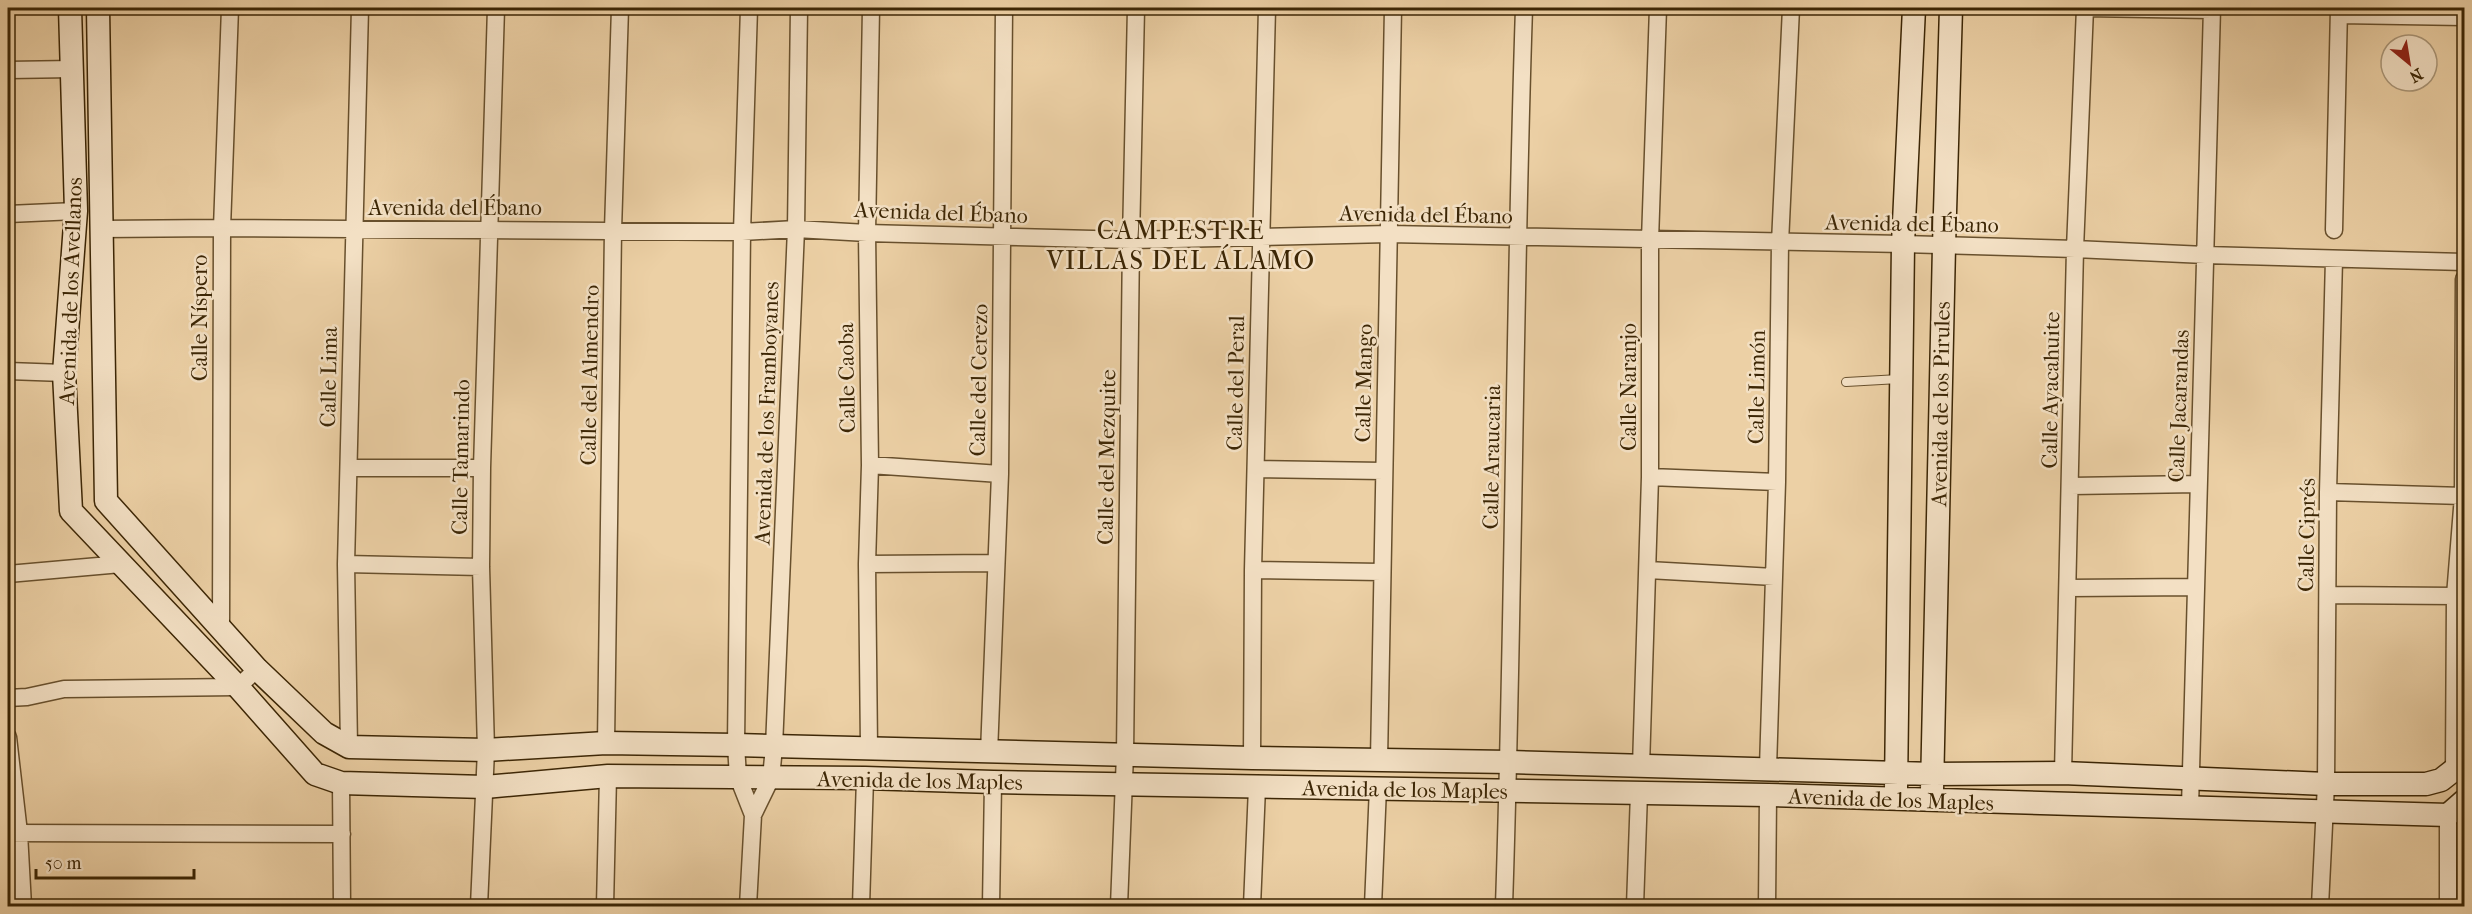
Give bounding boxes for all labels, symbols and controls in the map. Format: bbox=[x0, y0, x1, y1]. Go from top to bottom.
north arrow bbox=[2379, 33, 2439, 93]
text: N bbox=[2405, 64, 2426, 87]
street label: Avenida de los Avellanos bbox=[54, 177, 88, 407]
street label: Avenida del Ébano bbox=[367, 194, 542, 221]
street label: Avenida del Ébano bbox=[853, 196, 1028, 229]
street label: Avenida del Ébano bbox=[1338, 199, 1513, 230]
street label: Avenida del Ébano bbox=[1824, 208, 1999, 239]
district label: CAMPESTRE VILLAS DEL ÁLAMO bbox=[1045, 215, 1316, 276]
street label: Calle Níspero bbox=[187, 255, 213, 381]
street label: Avenida de los Framboyanes bbox=[749, 281, 785, 546]
street label: Calle del Almendro bbox=[575, 284, 605, 466]
street label: Avenida de los Pirules bbox=[1926, 301, 1956, 508]
street label: Calle del Cerezo bbox=[965, 303, 993, 457]
street label: Calle Ayacahuite bbox=[2037, 311, 2065, 469]
street label: Calle del Peral bbox=[1222, 315, 1250, 451]
street label: Calle Caoba bbox=[833, 322, 861, 433]
street label: Calle Naranjo bbox=[1616, 323, 1642, 451]
street label: Calle Mango bbox=[1350, 324, 1378, 443]
street label: Calle Lima bbox=[315, 326, 343, 428]
street label: Calle Limón bbox=[1743, 329, 1771, 444]
street label: Calle Jacarandas bbox=[2163, 329, 2195, 483]
street label: Calle del Mezquite bbox=[1092, 369, 1122, 545]
street label: Calle Tamarindo bbox=[447, 379, 475, 535]
street label: Calle Araucaria bbox=[1478, 384, 1506, 530]
street label: Calle Ciprés bbox=[2293, 478, 2321, 592]
street label: Avenida de los Maples bbox=[816, 766, 1023, 796]
street label: Avenida de los Maples bbox=[1301, 775, 1508, 805]
street label: Avenida de los Maples bbox=[1787, 783, 1994, 817]
scale bar bbox=[36, 842, 194, 880]
text: 50 m bbox=[45, 853, 82, 874]

